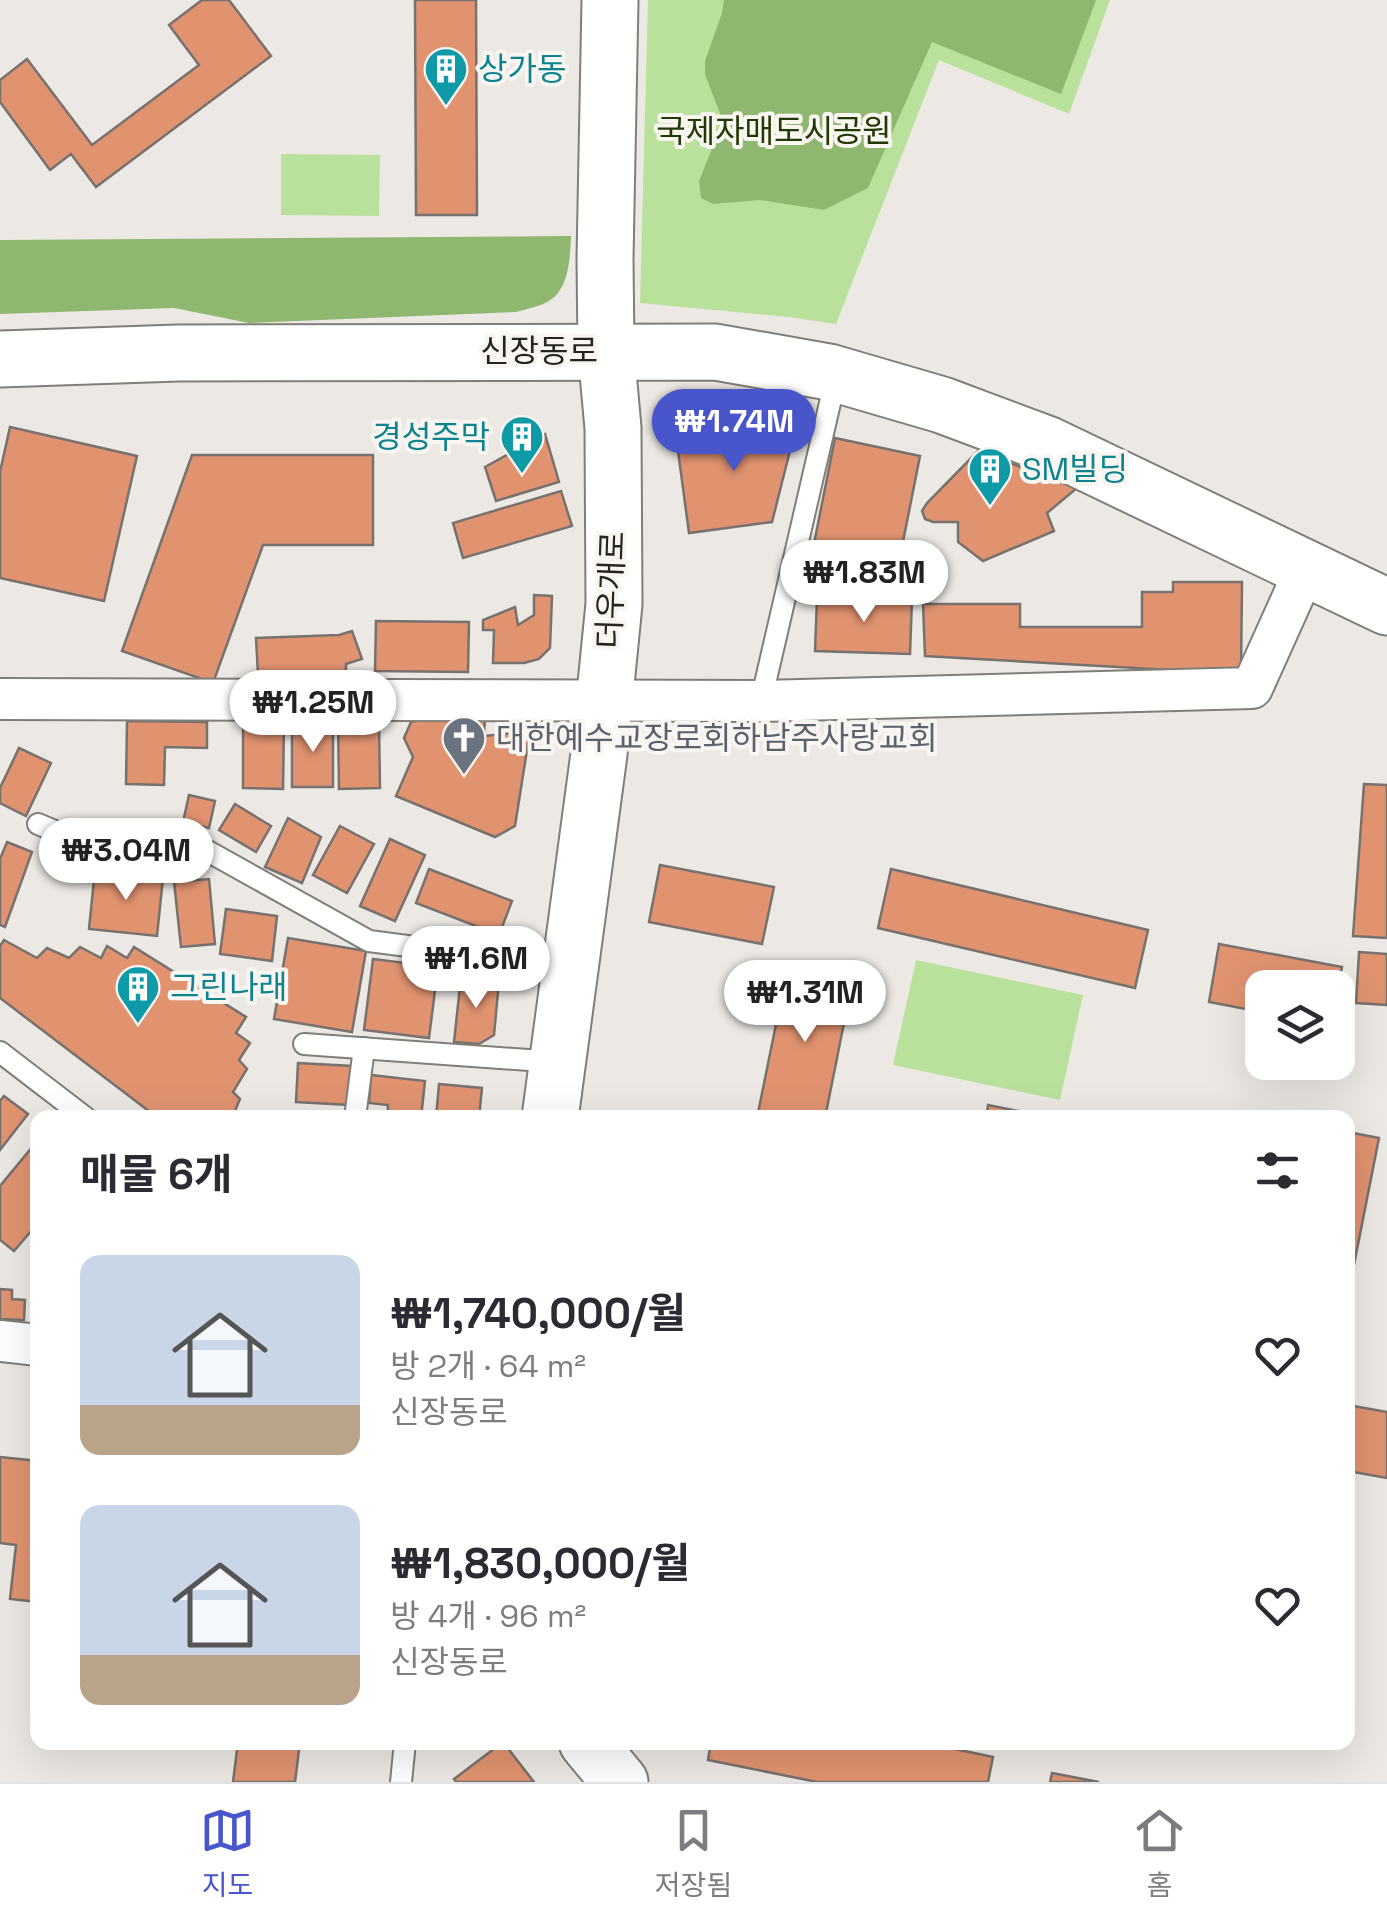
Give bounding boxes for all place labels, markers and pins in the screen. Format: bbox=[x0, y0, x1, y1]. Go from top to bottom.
building icon: 상가동 bbox=[423, 46, 469, 107]
place label: 상가동 bbox=[478, 49, 566, 89]
pin: ₩1.74M bbox=[653, 389, 815, 474]
building icon: 경성주막 bbox=[499, 414, 545, 475]
place label: 경성주막 bbox=[372, 417, 490, 457]
building icon: SM빌딩 bbox=[967, 446, 1013, 507]
place label: SM빌딩 bbox=[1022, 449, 1128, 489]
pin: ₩1.83M bbox=[783, 540, 945, 625]
pin: ₩1.25M bbox=[232, 670, 394, 755]
church icon: 대한예수교장로회하남주사랑교회 bbox=[441, 715, 487, 776]
place label: 대한예수교장로회하남주사랑교회 bbox=[496, 718, 938, 758]
pin: ₩3.04M bbox=[45, 818, 207, 903]
pin: ₩1.6M bbox=[406, 926, 546, 1011]
pin: ₩1.31M bbox=[724, 960, 886, 1045]
building icon: 그린나래 bbox=[115, 964, 161, 1025]
place label: 그린나래 bbox=[170, 967, 288, 1007]

